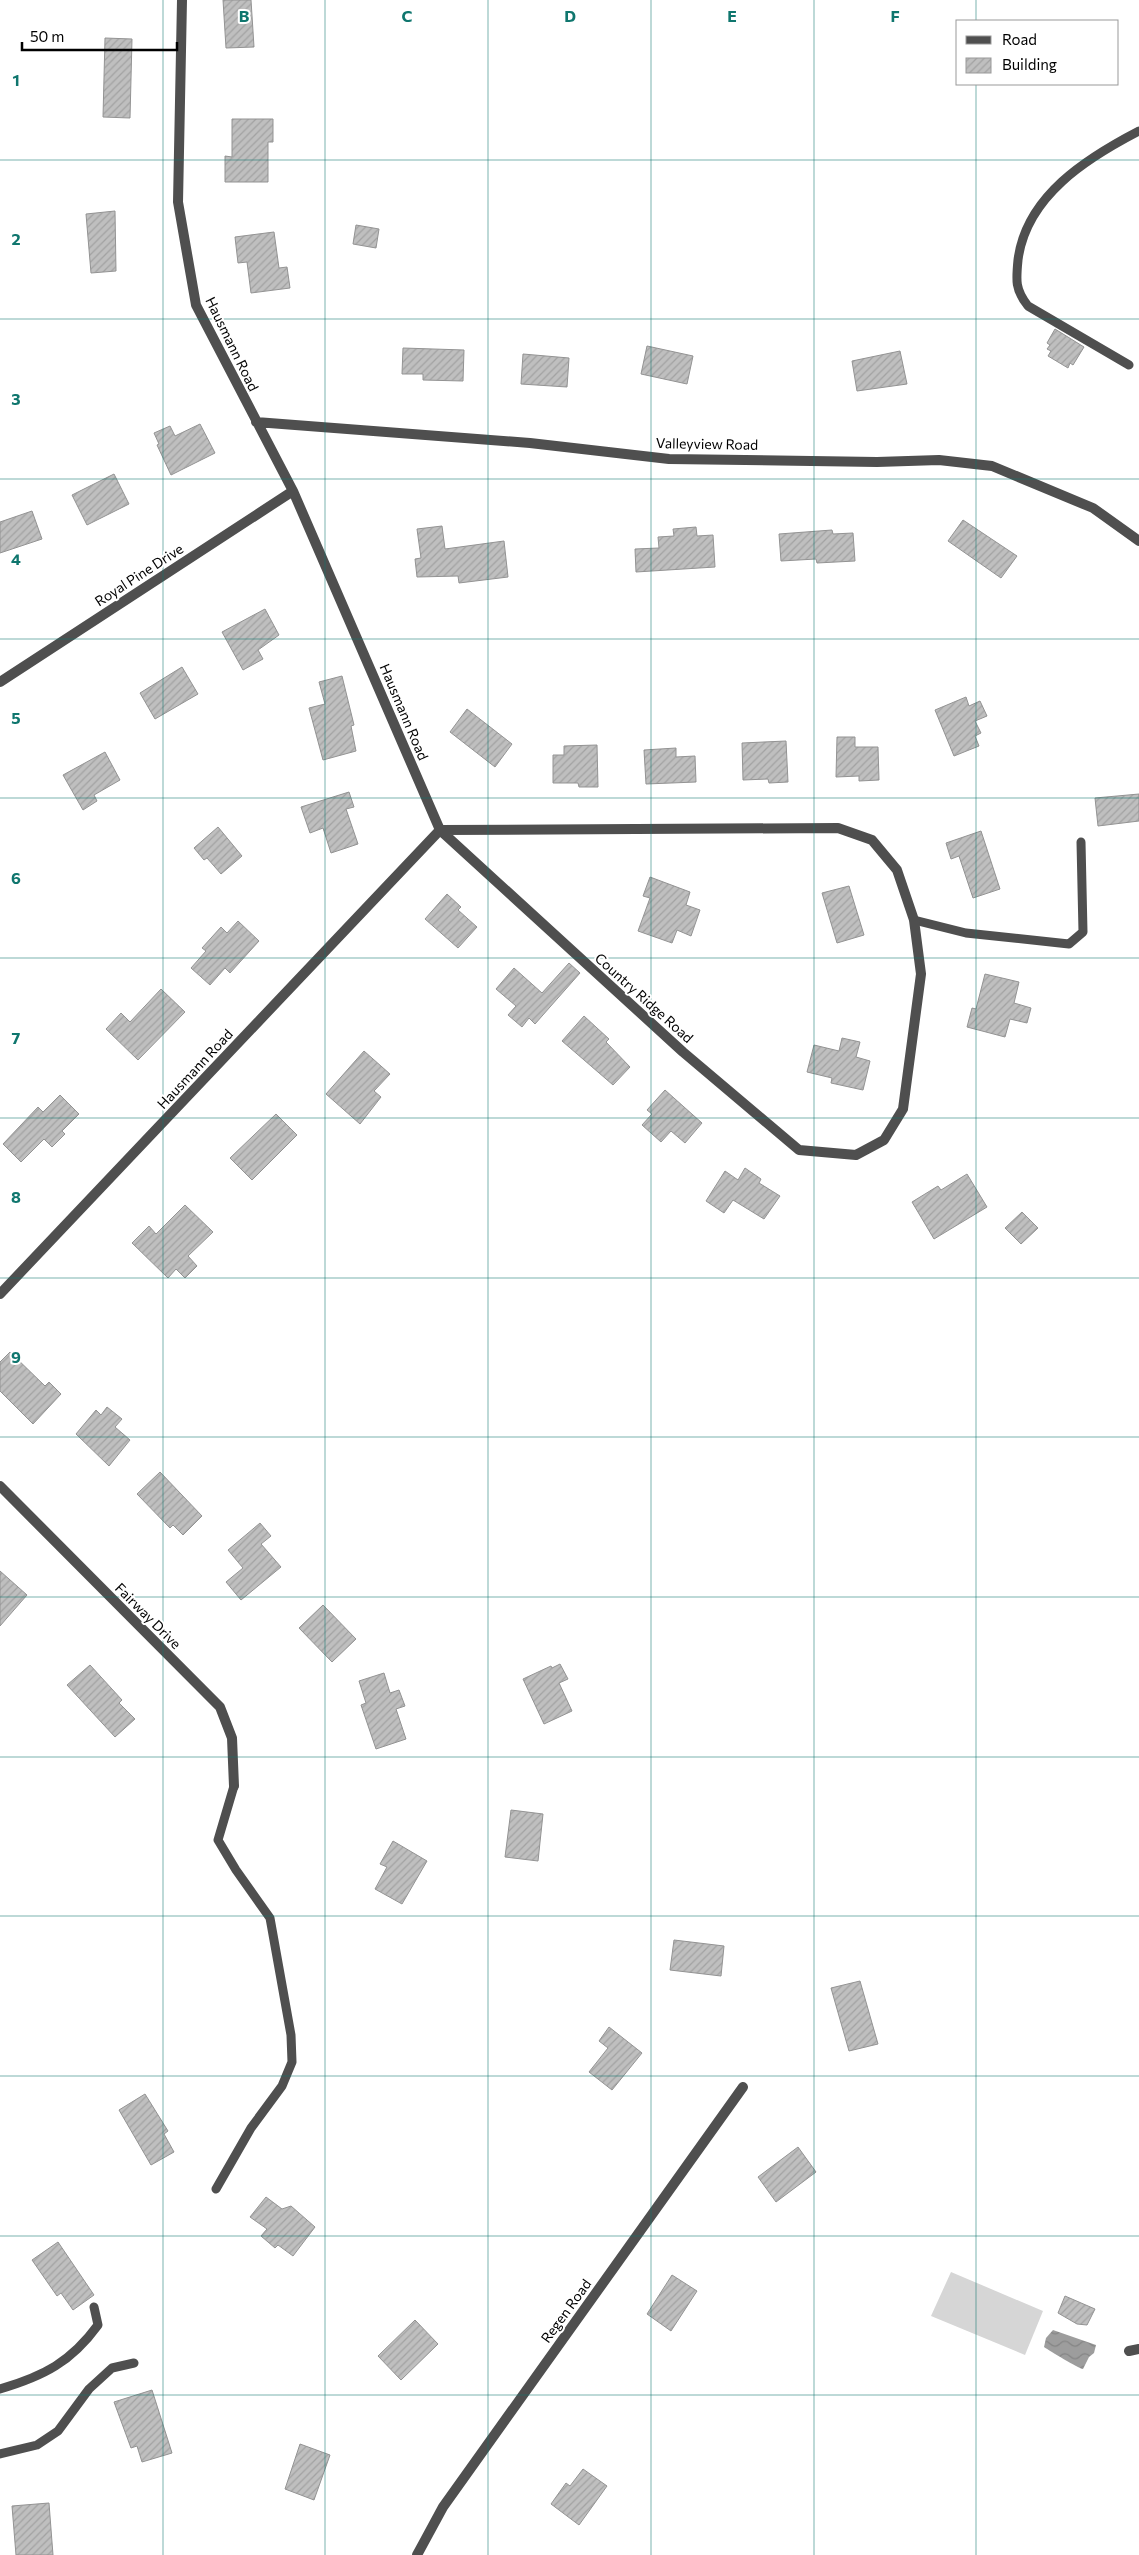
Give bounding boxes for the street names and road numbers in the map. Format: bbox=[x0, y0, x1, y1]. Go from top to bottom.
street label: Hausmann Road bbox=[202, 294, 263, 394]
street label: Valleyview Road bbox=[656, 434, 758, 453]
street label: Royal Pine Drive bbox=[91, 540, 186, 609]
street label: Hausmann Road bbox=[377, 661, 432, 763]
street label: Country Ridge Road bbox=[592, 949, 697, 1046]
street label: Hausmann Road bbox=[153, 1025, 236, 1112]
street label: Fairway Drive bbox=[112, 1579, 185, 1652]
street label: Regen Road bbox=[537, 2276, 594, 2346]

